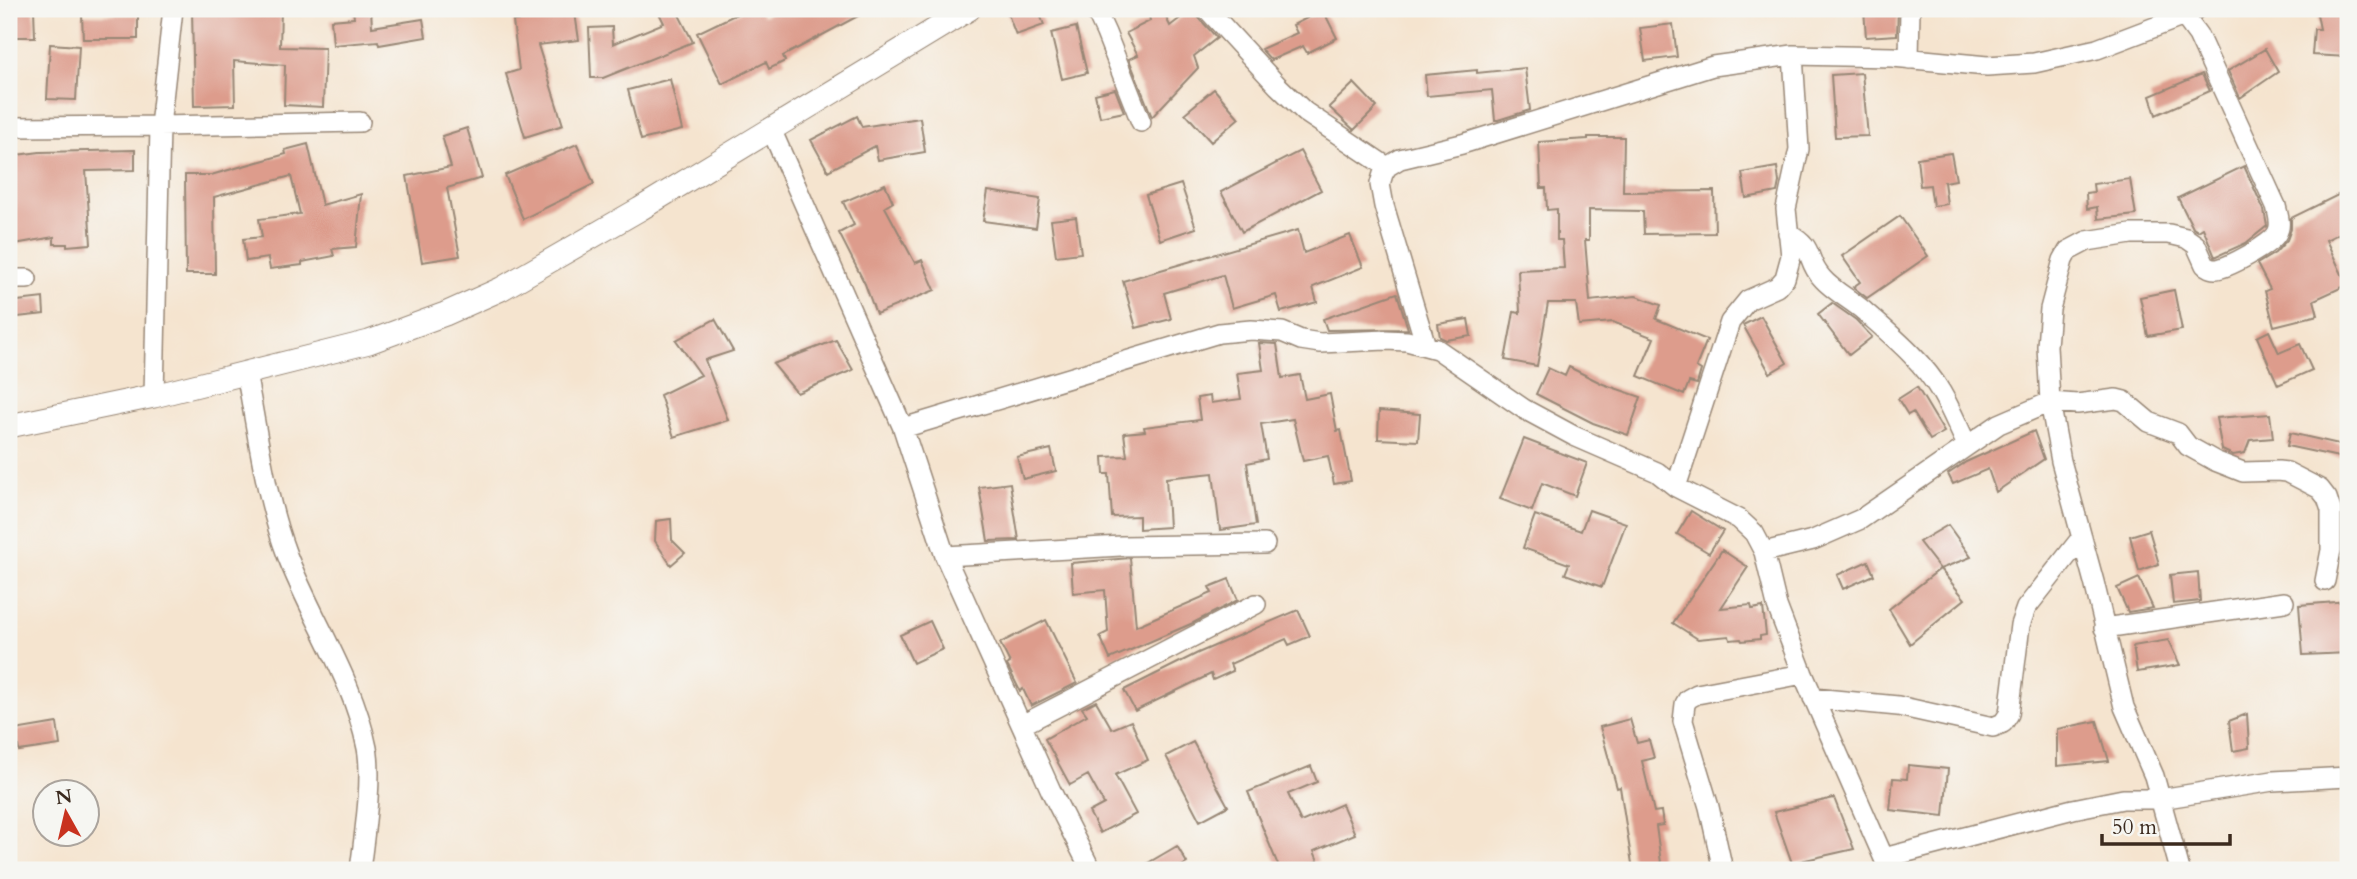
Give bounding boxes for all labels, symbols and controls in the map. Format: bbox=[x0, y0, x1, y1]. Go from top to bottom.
north arrow bbox=[32, 778, 102, 848]
text: N bbox=[54, 783, 74, 811]
scale bar bbox=[2102, 802, 2229, 846]
text: 50 m bbox=[2112, 813, 2157, 842]

